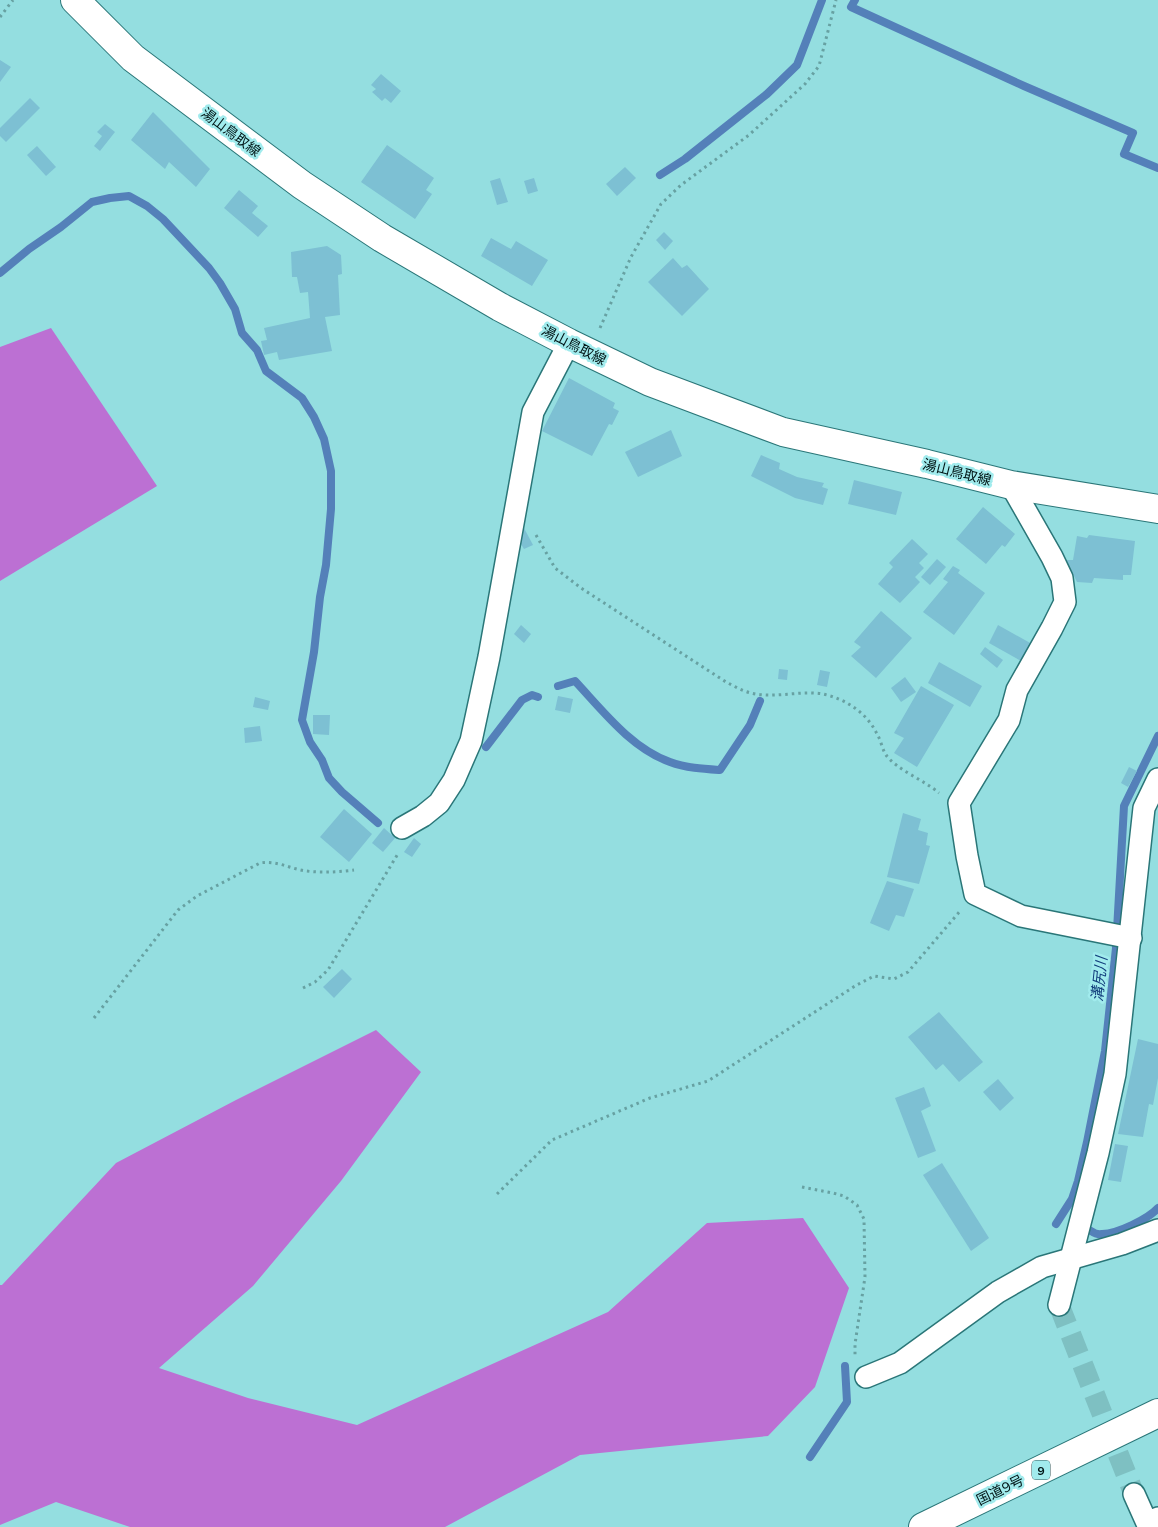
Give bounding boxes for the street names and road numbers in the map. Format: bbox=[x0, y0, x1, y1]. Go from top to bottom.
street label: 湯山鳥取線 bbox=[198, 104, 264, 160]
street label: 湯山鳥取線 bbox=[539, 321, 609, 369]
street label: 湯山鳥取線 bbox=[921, 455, 993, 489]
road number: 9 bbox=[1032, 1460, 1050, 1480]
street label: 国道9号 bbox=[973, 1471, 1027, 1509]

